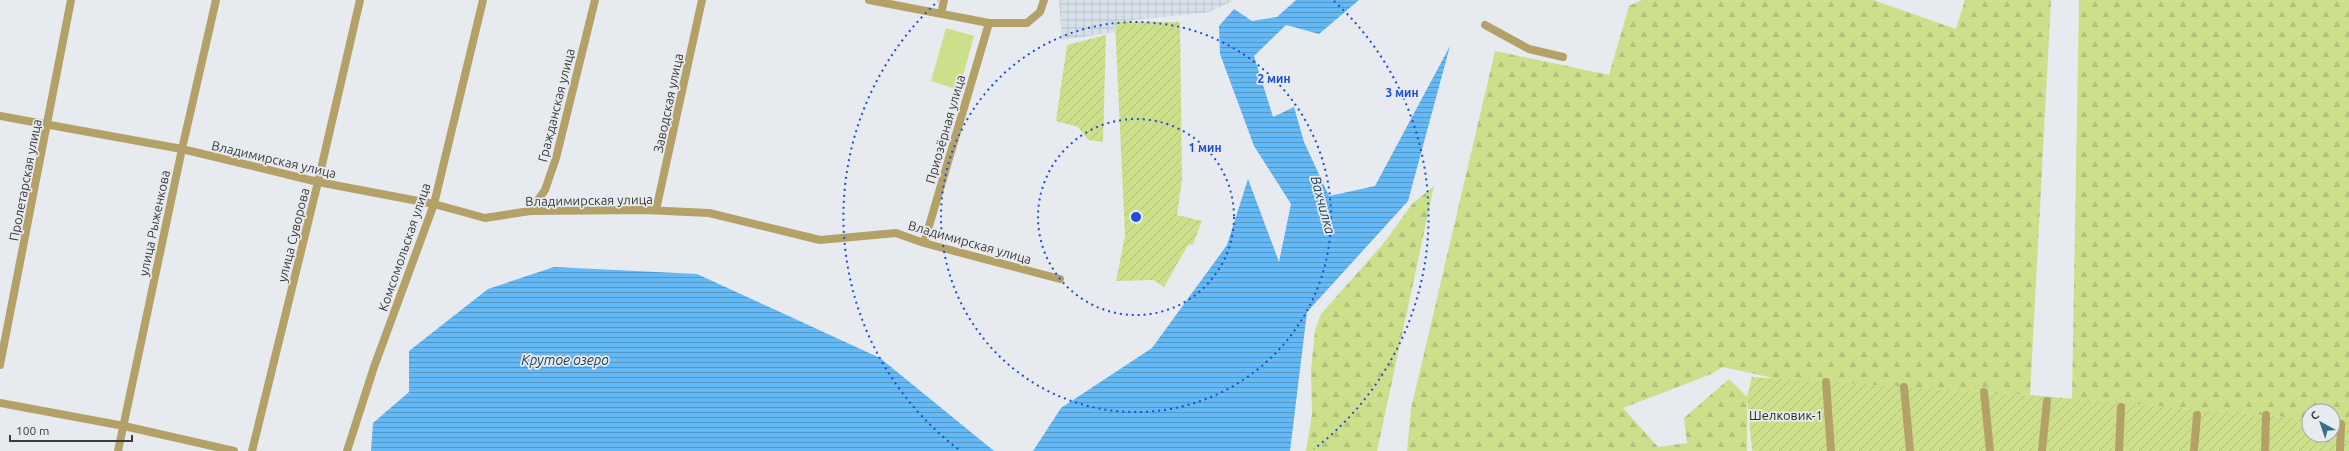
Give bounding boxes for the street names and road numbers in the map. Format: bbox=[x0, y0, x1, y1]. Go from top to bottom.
street label: Гражданская улица bbox=[535, 47, 577, 163]
street label: Заводская улица bbox=[651, 52, 685, 154]
street label: Приозёрная улица bbox=[923, 73, 967, 185]
street label: Пролетарская улица bbox=[6, 118, 44, 242]
street label: Владимирская улица bbox=[210, 138, 338, 180]
street label: улица Рыженкова bbox=[136, 169, 172, 277]
street label: Комсомольская улица bbox=[375, 181, 433, 313]
street label: улица Суворова bbox=[275, 186, 311, 284]
street label: Владимирская улица bbox=[525, 192, 653, 208]
street label: Владимирская улица bbox=[907, 218, 1033, 266]

